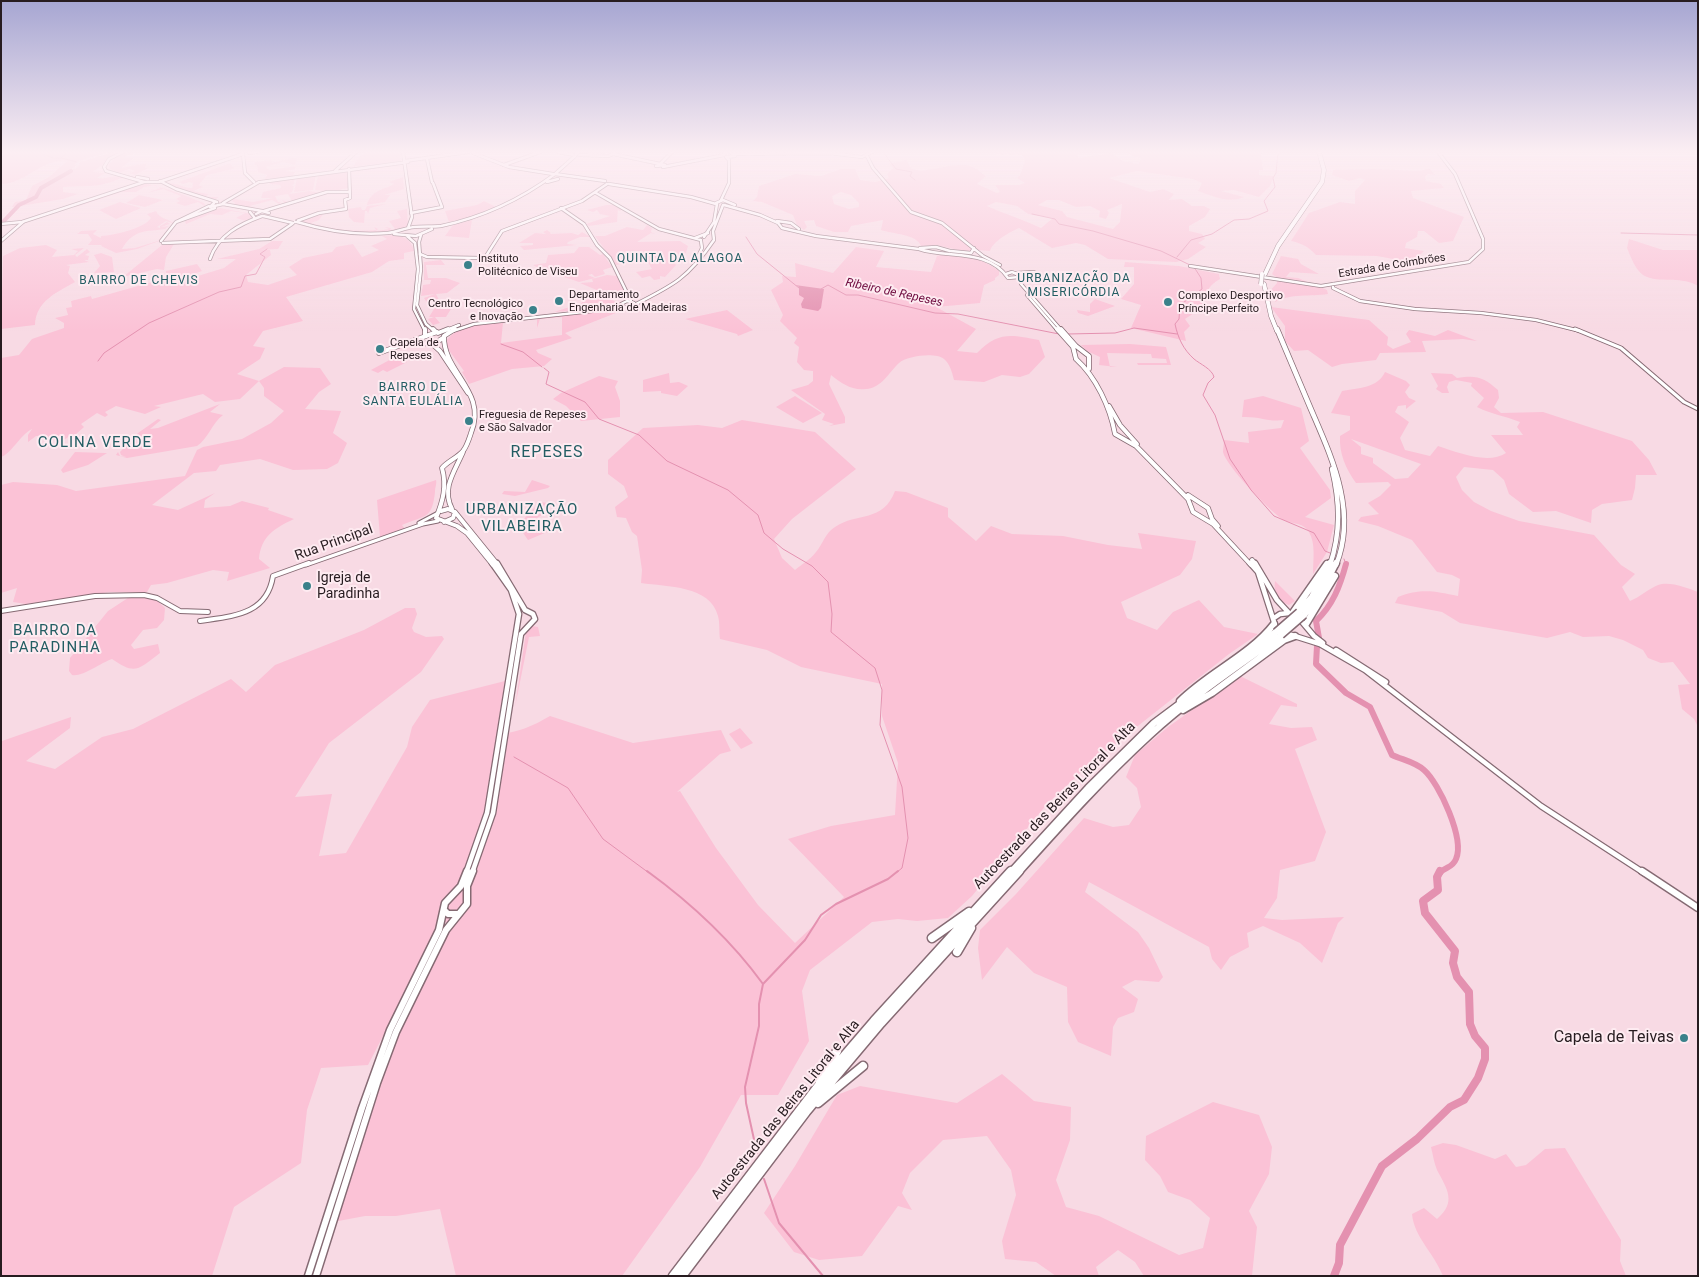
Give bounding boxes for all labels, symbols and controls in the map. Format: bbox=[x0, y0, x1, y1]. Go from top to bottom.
street label: Estrada de Coimbrões bbox=[1338, 251, 1446, 281]
place label: Instituto Politécnico de Viseu bbox=[478, 252, 577, 278]
district label: QUINTA DA ALAGOA bbox=[615, 252, 745, 266]
marker: Instituto Politécnico de Viseu bbox=[462, 259, 474, 271]
district label: URBANIZAÇÃO DA MISERICÓRDIA bbox=[1015, 272, 1133, 300]
district label: BAIRRO DE CHEVIS bbox=[77, 274, 201, 288]
water label: Ribeiro de Repeses bbox=[844, 276, 944, 310]
place label: Departamento Engenharia de Madeiras bbox=[569, 288, 687, 314]
place label: Complexo Desportivo Príncipe Perfeito bbox=[1178, 289, 1283, 315]
marker: Departamento Engenharia de Madeiras bbox=[553, 295, 565, 307]
marker: Complexo Desportivo Príncipe Perfeito bbox=[1162, 296, 1174, 308]
place label: Centro Tecnológico e Inovação bbox=[428, 297, 523, 323]
marker: Centro Tecnológico e Inovação bbox=[527, 304, 539, 316]
place label: Capela de Repeses bbox=[390, 336, 439, 362]
marker: Capela de Repeses bbox=[374, 343, 386, 355]
district label: BAIRRO DE SANTA EULÁLIA bbox=[361, 381, 465, 409]
place label: Freguesia de Repeses e São Salvador bbox=[479, 408, 586, 434]
marker: Freguesia de Repeses e São Salvador bbox=[463, 415, 475, 427]
district label: COLINA VERDE bbox=[36, 434, 154, 452]
district label: REPESES bbox=[510, 443, 584, 463]
district label: URBANIZAÇÃO VILABEIRA bbox=[464, 501, 580, 536]
street label: Rua Principal bbox=[293, 521, 375, 565]
place label: Igreja de Paradinha bbox=[317, 570, 380, 602]
marker: Igreja de Paradinha bbox=[301, 580, 313, 592]
district label: BAIRRO DA PARADINHA bbox=[8, 622, 102, 657]
street label: Autoestrada das Beiras Litoral e Alta bbox=[970, 719, 1140, 893]
street label: Autoestrada das Beiras Litoral e Alta bbox=[708, 1017, 864, 1203]
place label: Capela de Teivas bbox=[1554, 1028, 1674, 1048]
marker: Capela de Teivas bbox=[1678, 1032, 1690, 1044]

